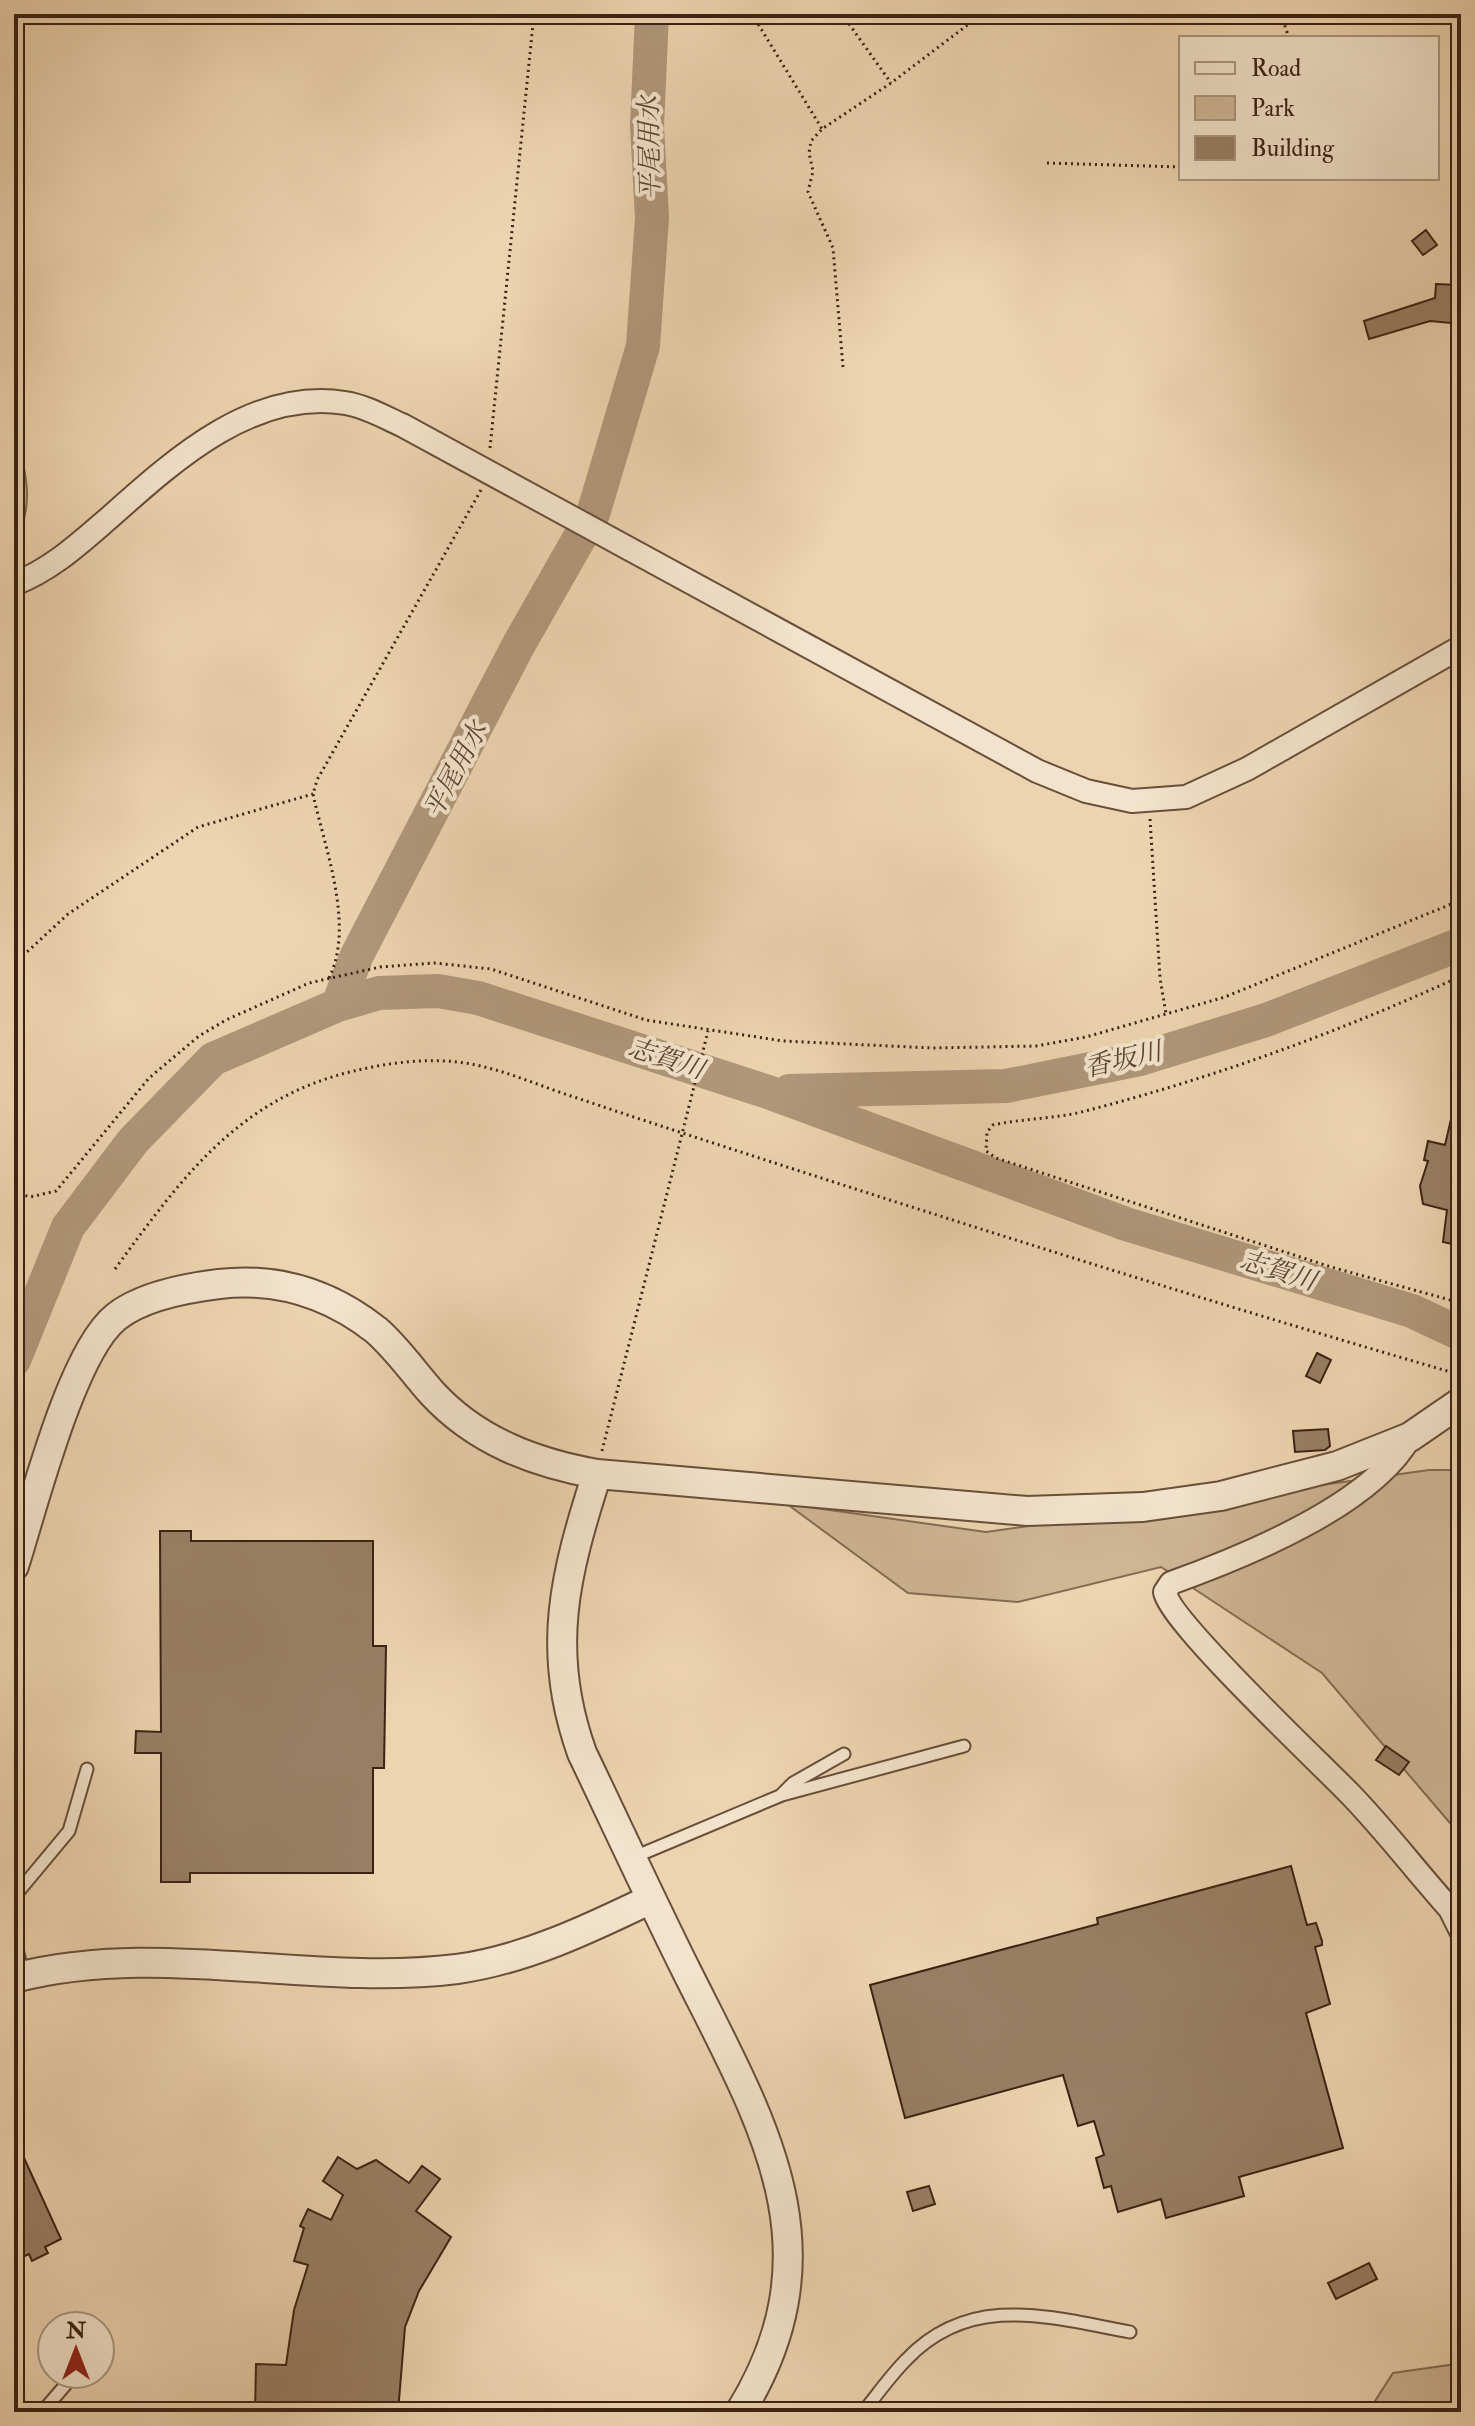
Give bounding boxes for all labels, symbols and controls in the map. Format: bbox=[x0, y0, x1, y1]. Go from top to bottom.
legend bbox=[1179, 36, 1439, 180]
text: Road bbox=[1251, 53, 1301, 84]
water label: 平尾用水 bbox=[633, 93, 667, 200]
text: Park bbox=[1251, 93, 1295, 124]
text: Building bbox=[1251, 133, 1335, 164]
water label: 平尾用水 bbox=[417, 714, 496, 823]
water label: 志賀川 bbox=[624, 1032, 711, 1087]
water label: 香坂川 bbox=[1081, 1035, 1168, 1084]
water label: 志賀川 bbox=[1236, 1244, 1323, 1299]
north arrow bbox=[36, 2310, 116, 2390]
text: N bbox=[65, 2317, 86, 2345]

